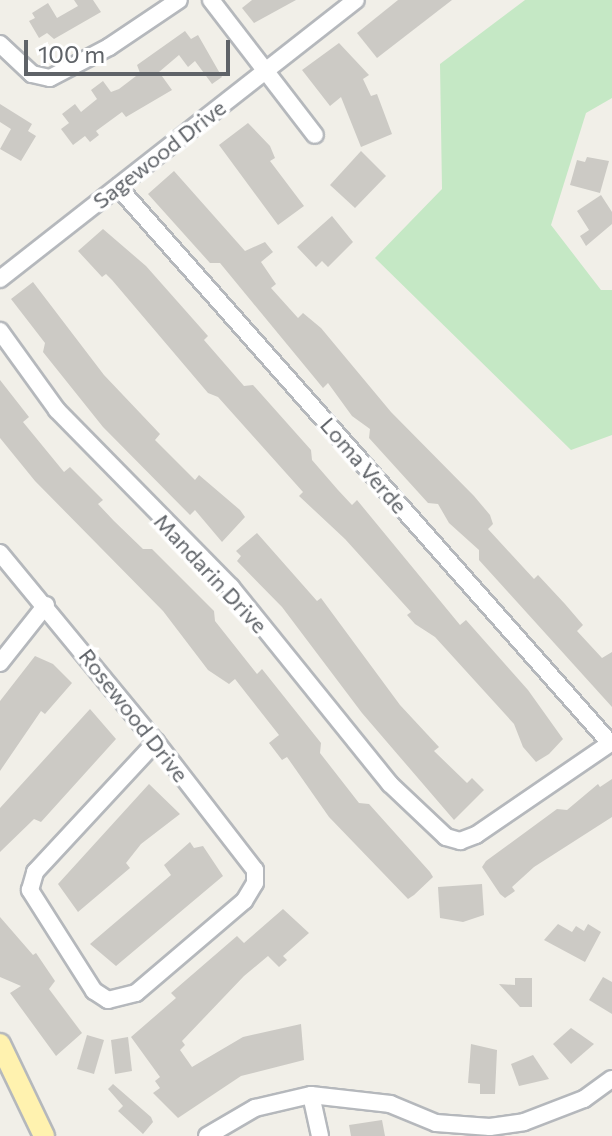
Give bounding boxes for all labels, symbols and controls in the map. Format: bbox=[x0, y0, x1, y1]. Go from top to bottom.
scale bar bbox=[28, 24, 234, 74]
text: 100 m bbox=[38, 39, 105, 68]
street label: Sagewood Drive bbox=[87, 94, 231, 214]
street label: Loma Verde bbox=[315, 412, 413, 518]
street label: Mandarin Drive bbox=[149, 508, 273, 638]
street label: Rosewood Drive bbox=[74, 643, 194, 787]

